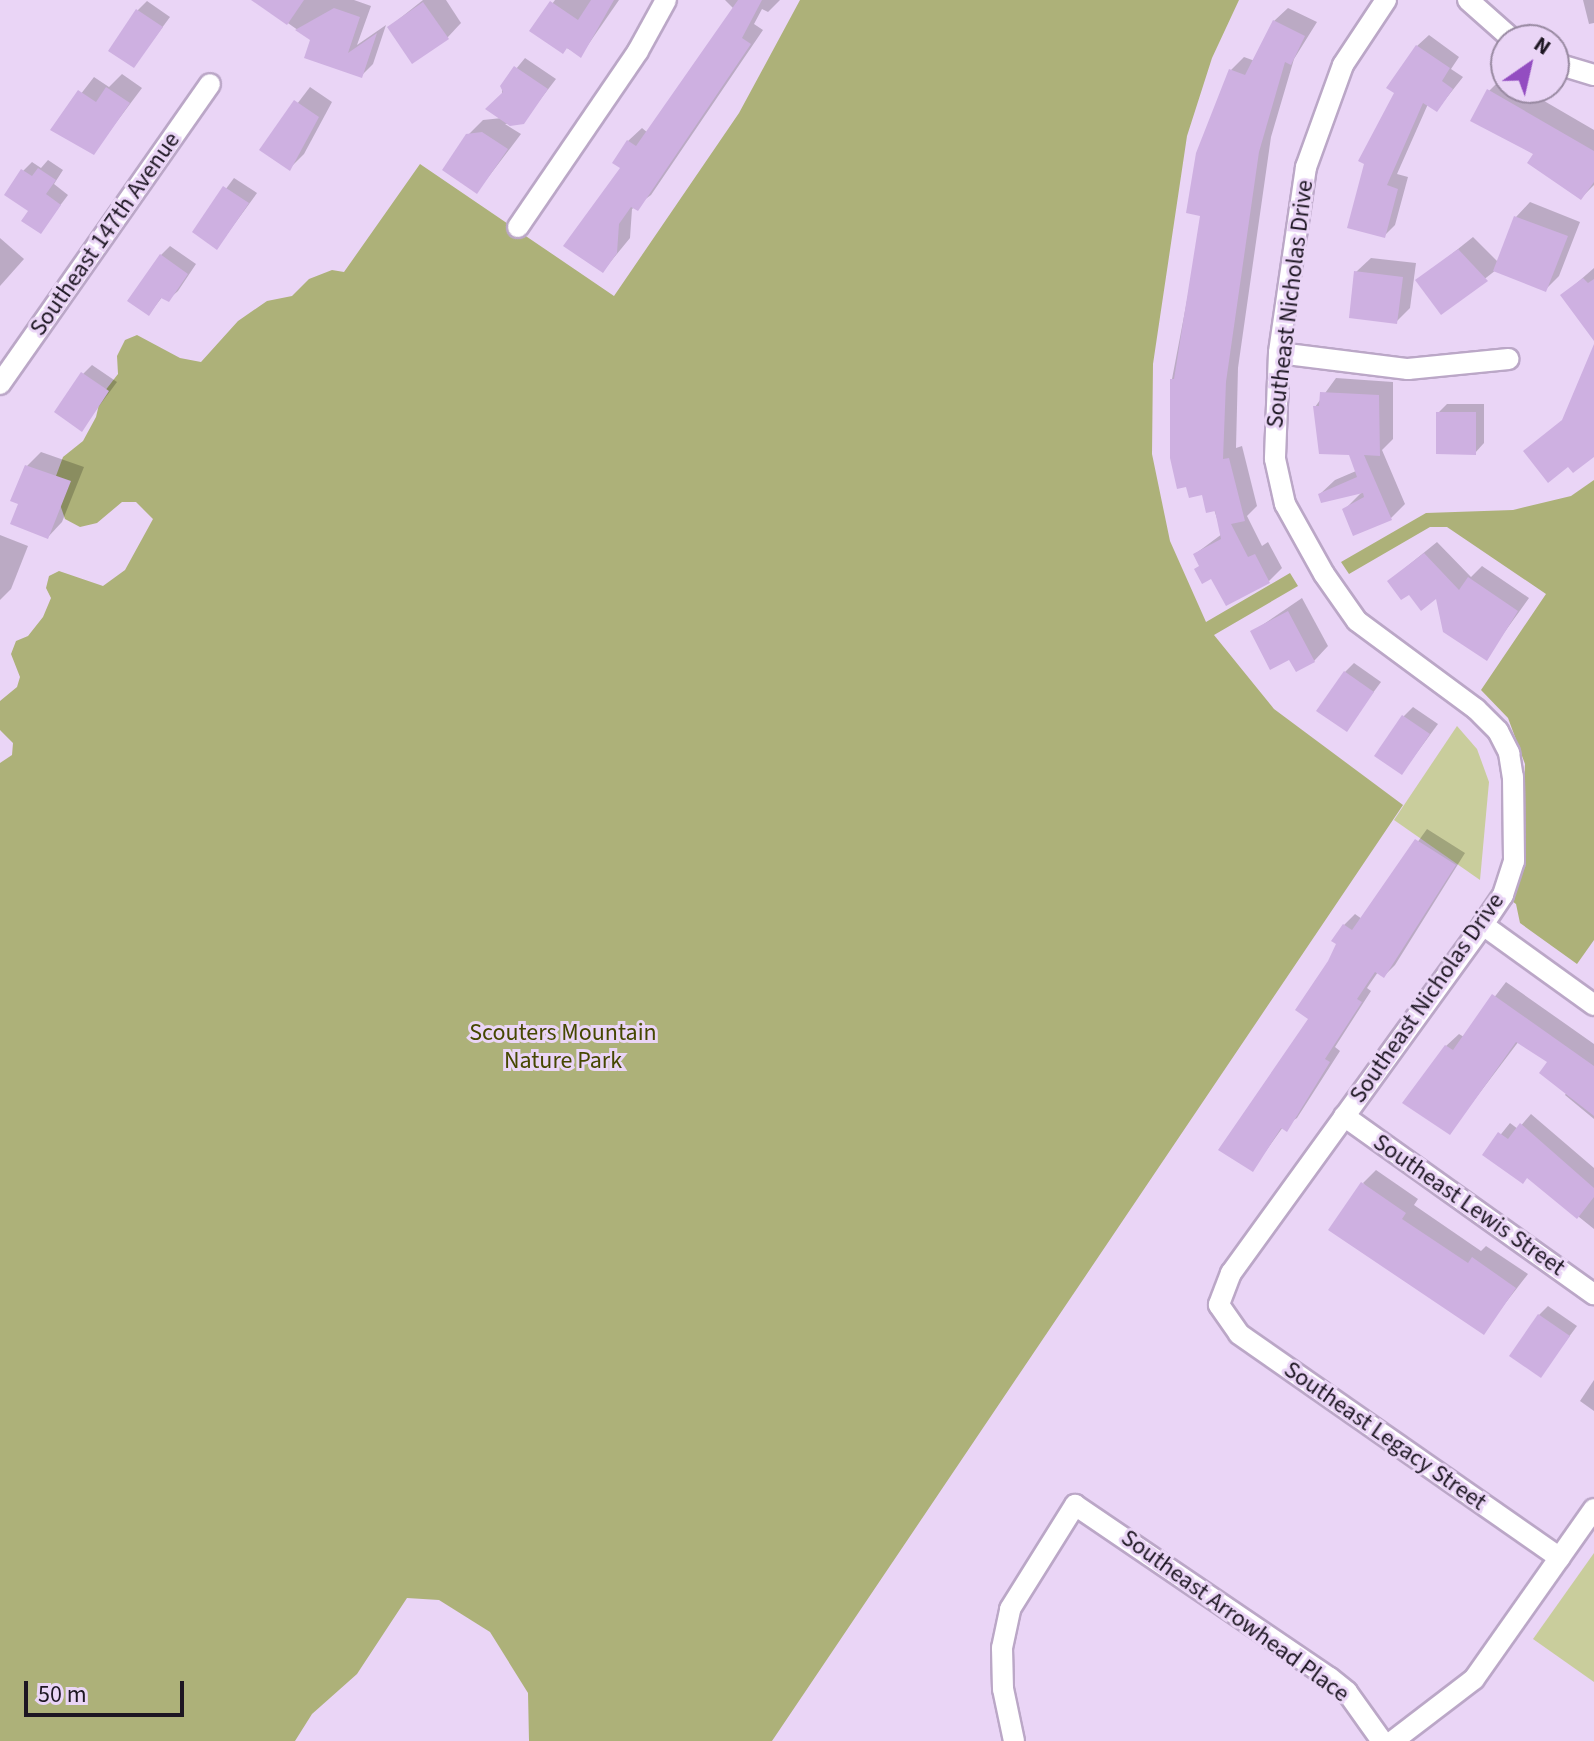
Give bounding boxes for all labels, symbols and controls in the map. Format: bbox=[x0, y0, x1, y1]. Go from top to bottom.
north arrow bbox=[1490, 24, 1570, 104]
text: N bbox=[1527, 28, 1557, 63]
street label: Southeast 147th Avenue bbox=[24, 127, 186, 341]
street label: Southeast Nicholas Drive bbox=[1260, 178, 1320, 430]
street label: Southeast Nicholas Drive bbox=[1344, 887, 1510, 1109]
park label: Scouters Mountain Nature Park bbox=[469, 1019, 657, 1075]
street label: Southeast Lewis Street bbox=[1367, 1128, 1571, 1282]
street label: Southeast Legacy Street bbox=[1278, 1355, 1492, 1517]
street label: Southeast Arrowhead Place bbox=[1115, 1524, 1355, 1708]
scale bar bbox=[28, 1665, 188, 1715]
text: 50 m bbox=[38, 1677, 87, 1712]

